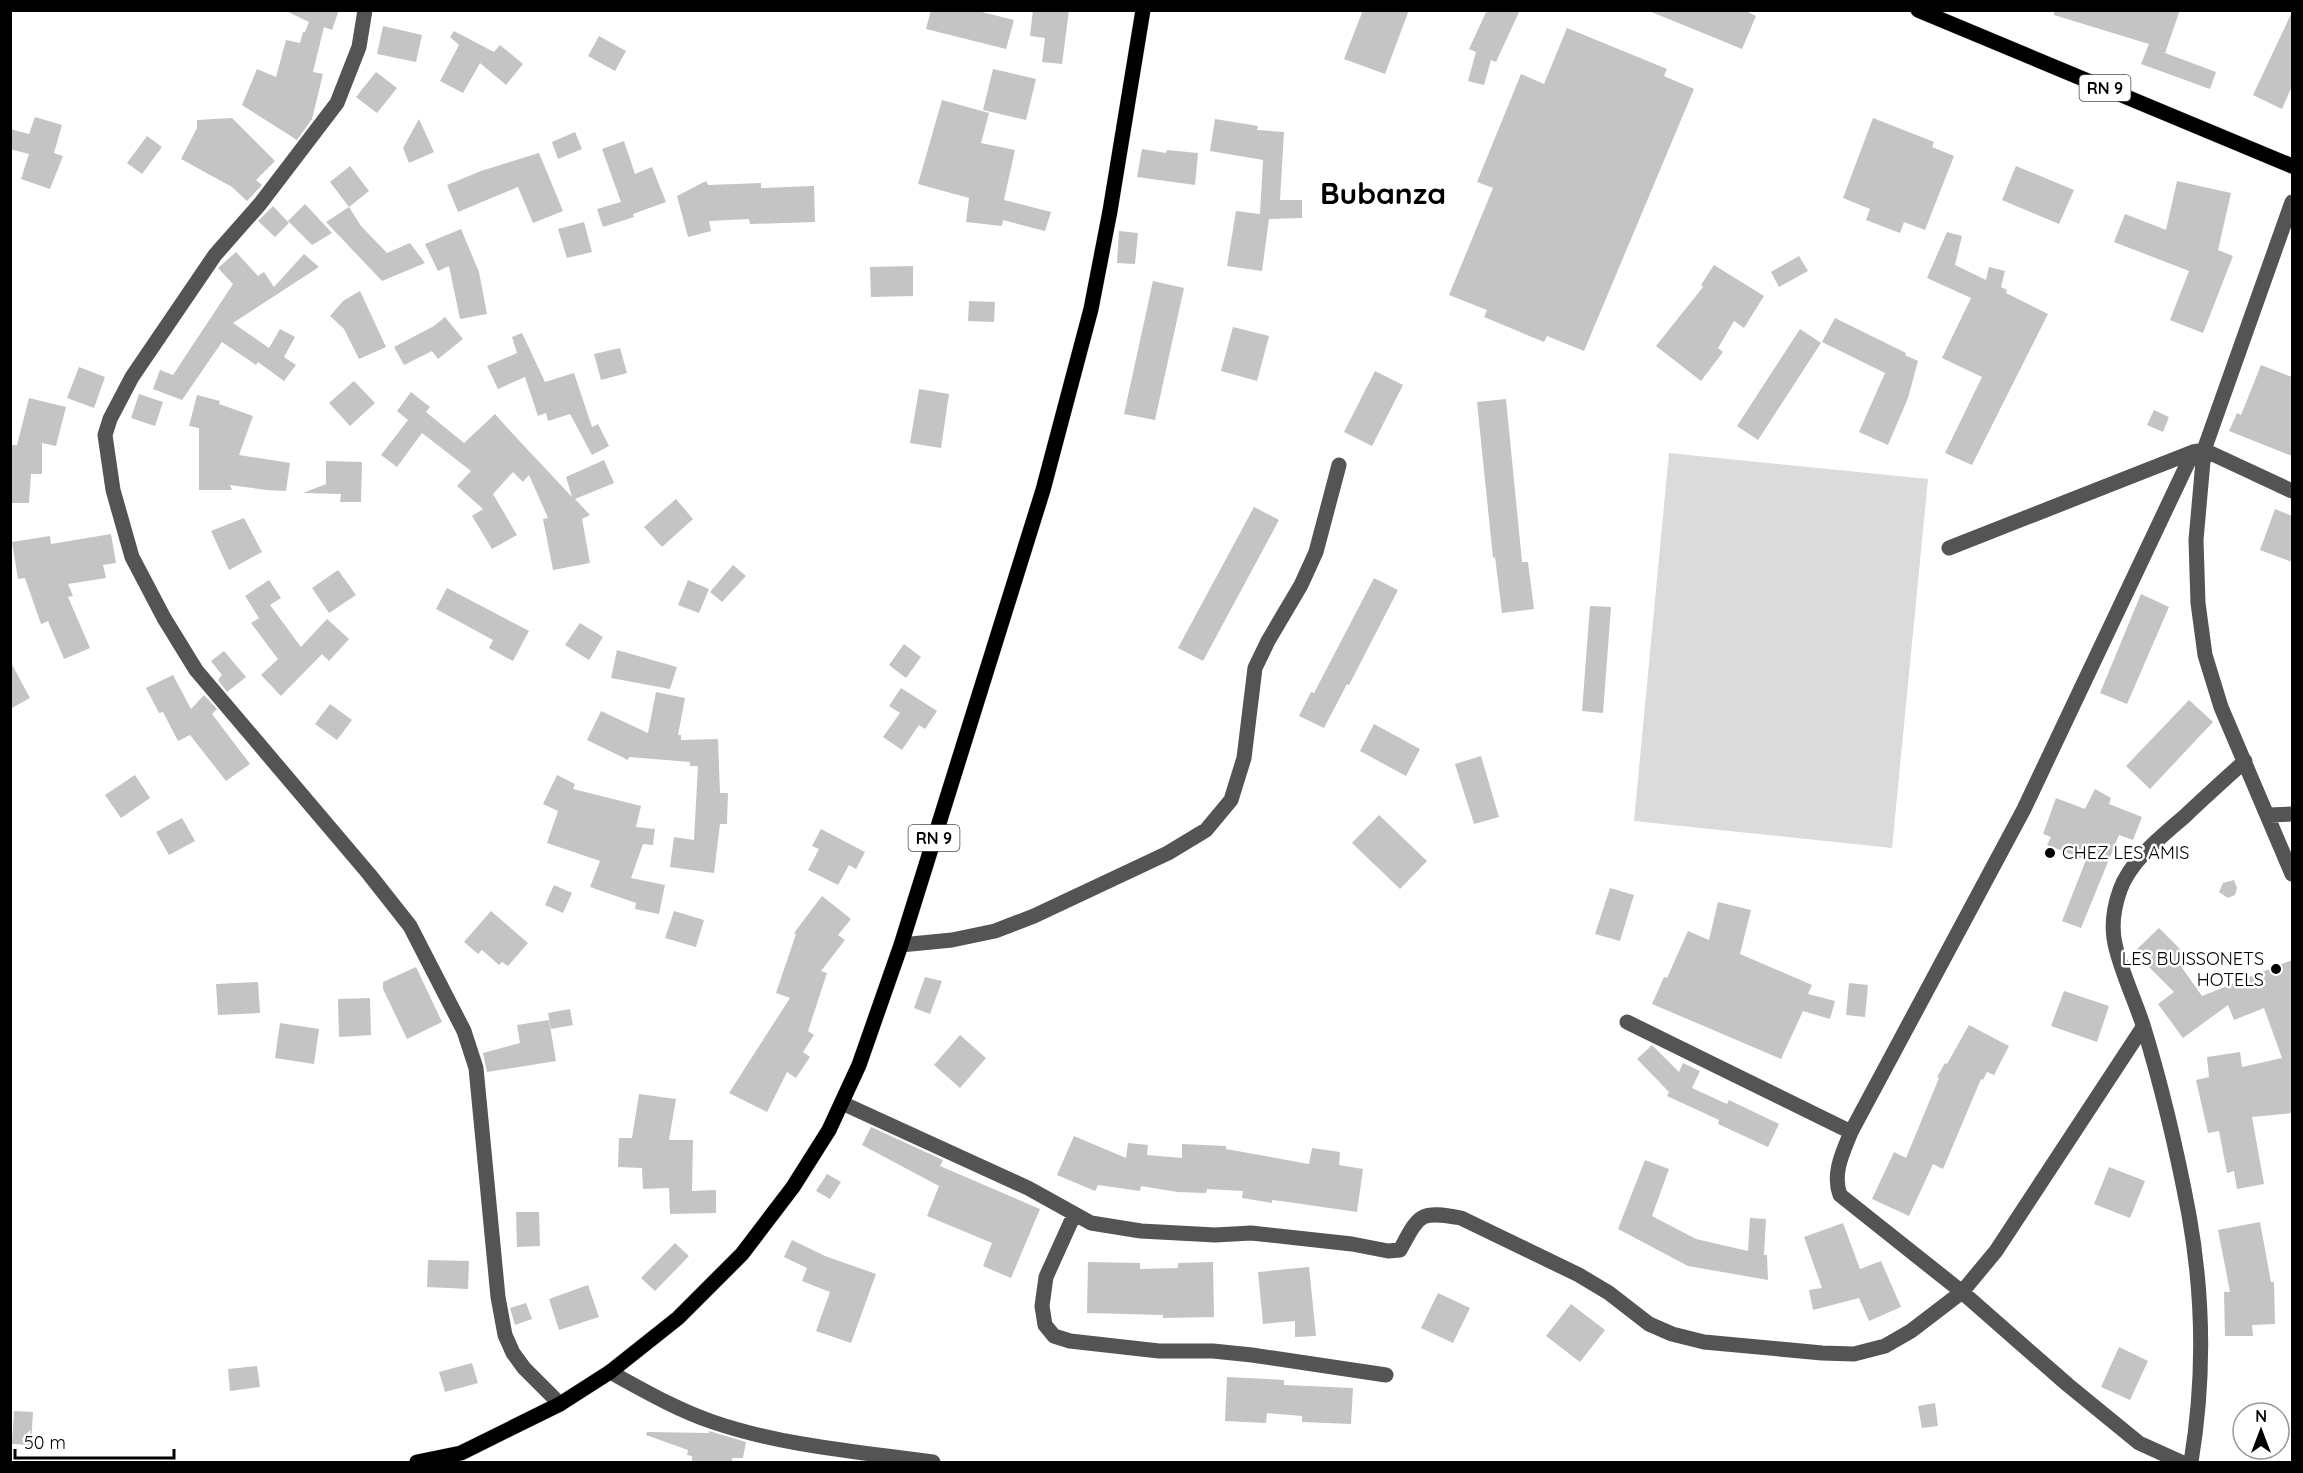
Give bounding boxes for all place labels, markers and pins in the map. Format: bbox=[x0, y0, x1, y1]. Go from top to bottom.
place label: CHEZ LES AMIS bbox=[2062, 841, 2189, 864]
marker: CHEZ LES AMIS bbox=[2043, 846, 2057, 860]
place label: LES BUISSONETS HOTELS bbox=[2122, 947, 2264, 991]
marker: LES BUISSONETS HOTELS bbox=[2269, 962, 2283, 976]

